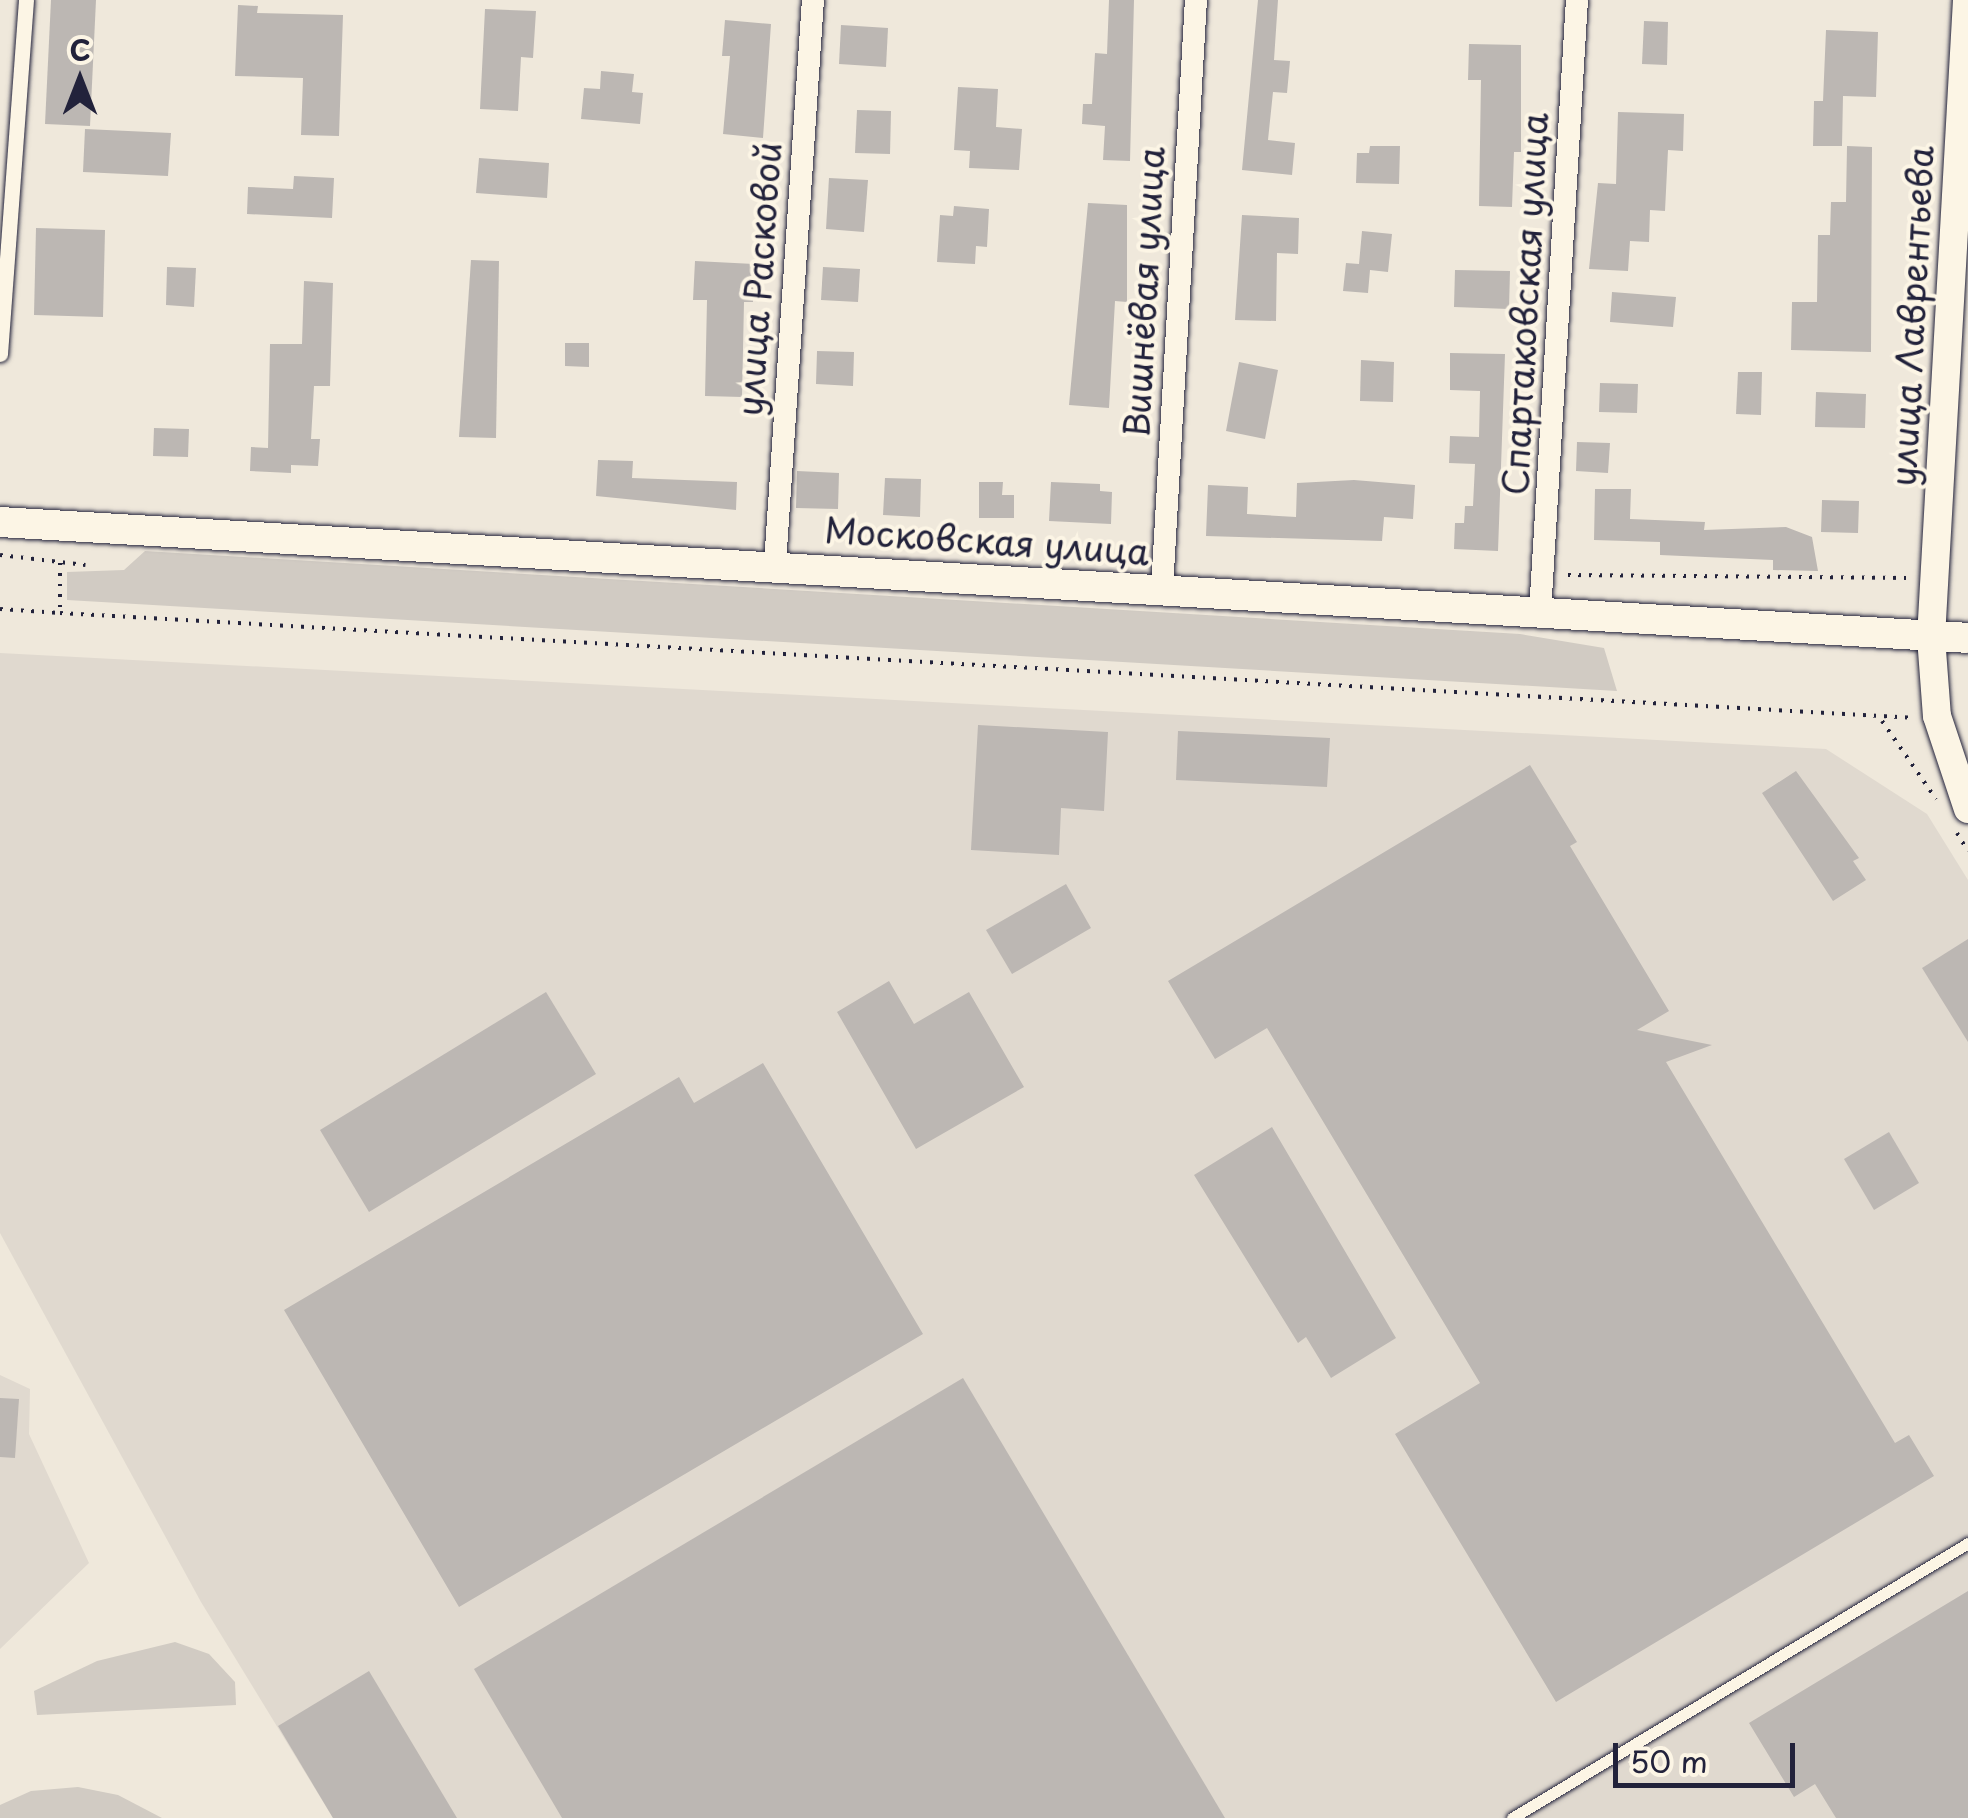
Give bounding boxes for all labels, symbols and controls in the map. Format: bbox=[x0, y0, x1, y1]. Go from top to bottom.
text: С bbox=[69, 28, 91, 71]
north arrow bbox=[30, 30, 130, 130]
street label: Спартаковская улица bbox=[1493, 111, 1555, 497]
street label: улица Расковой bbox=[727, 140, 789, 418]
street label: Вишнёвая улица bbox=[1114, 144, 1172, 440]
street label: улица Лаврентьева bbox=[1881, 144, 1941, 488]
street label: Московская улица bbox=[822, 508, 1152, 572]
scale bar bbox=[1618, 1723, 1800, 1785]
text: 50 m bbox=[1630, 1738, 1708, 1783]

